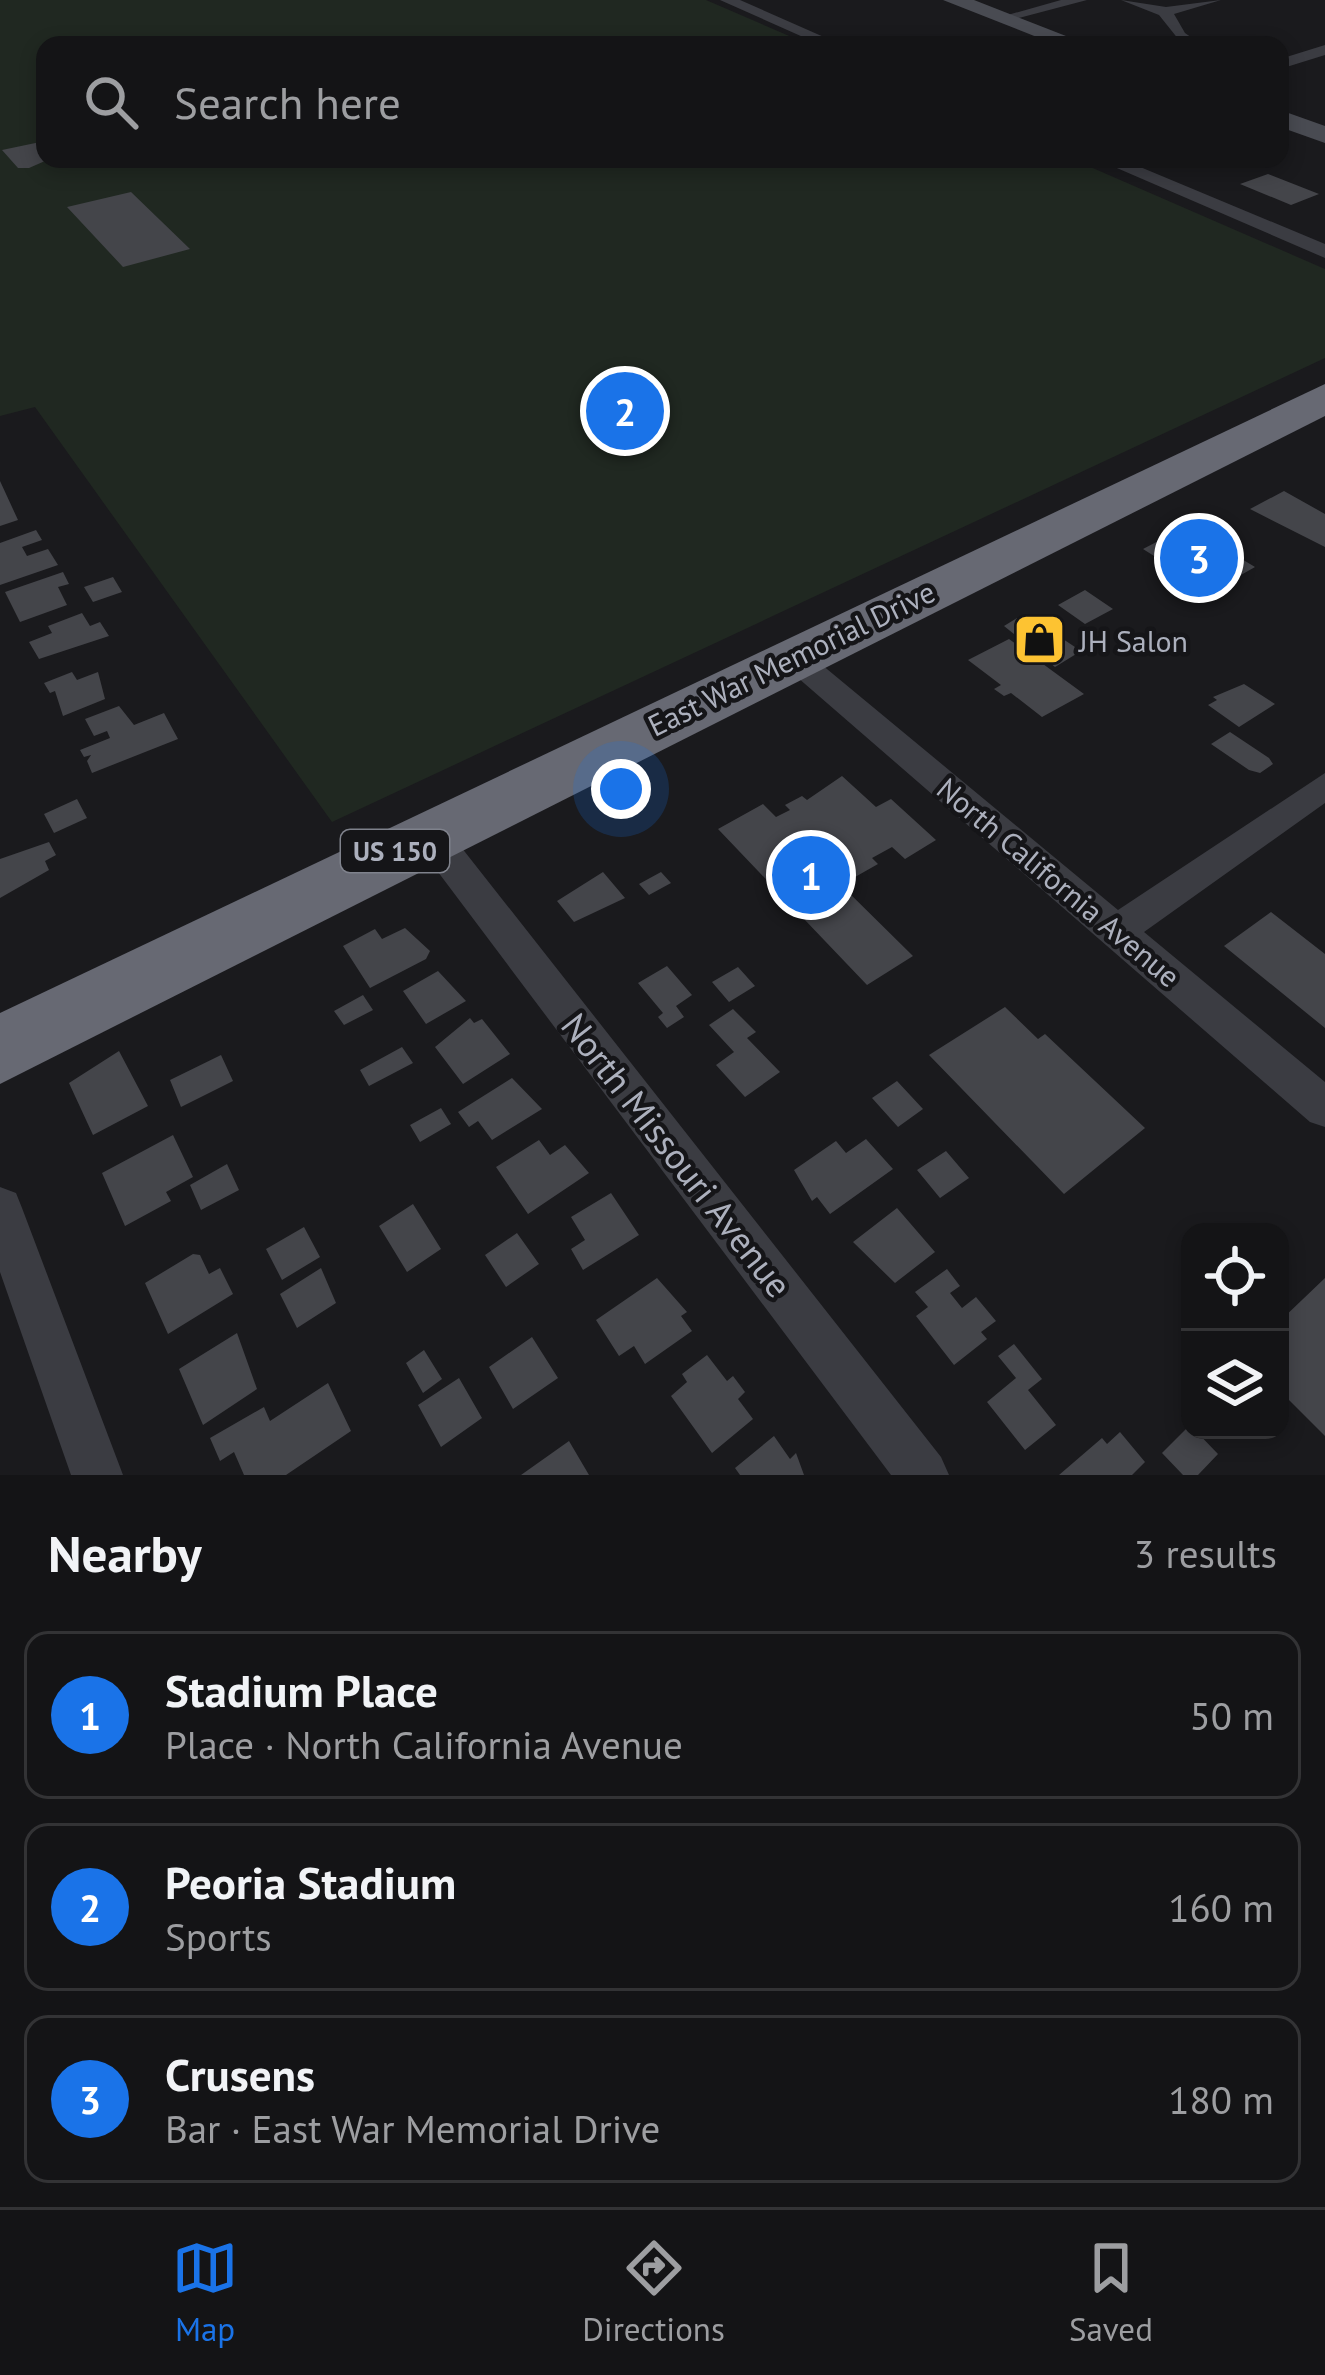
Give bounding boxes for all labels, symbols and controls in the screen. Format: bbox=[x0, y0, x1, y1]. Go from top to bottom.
search box bbox=[36, 36, 1289, 168]
icon: search bbox=[78, 69, 144, 135]
text: Search here bbox=[174, 73, 401, 131]
pin: 2 bbox=[586, 366, 664, 456]
pin: 3 bbox=[1160, 513, 1238, 603]
street label: East War Memorial Drive bbox=[641, 572, 941, 744]
shop icon: JH Salon bbox=[1012, 612, 1068, 668]
place label: JH Salon bbox=[1077, 621, 1188, 660]
your location bbox=[591, 759, 651, 819]
street label: North California Avenue bbox=[929, 769, 1189, 995]
road number: US 150 bbox=[341, 830, 449, 872]
pin: 1 bbox=[772, 830, 850, 920]
street label: North Missouri Avenue bbox=[551, 1003, 803, 1307]
map controls bbox=[1181, 1223, 1289, 1439]
button: locate bbox=[1181, 1223, 1289, 1331]
button: layers bbox=[1181, 1331, 1289, 1439]
text: Nearby bbox=[48, 1520, 202, 1586]
text: 3 results bbox=[1134, 1528, 1277, 1579]
text: Stadium Place bbox=[165, 1661, 438, 1719]
text: 1 bbox=[79, 1690, 101, 1741]
text: 50 m bbox=[1189, 1690, 1274, 1741]
text: Place · North California Avenue bbox=[165, 1719, 683, 1770]
text: Peoria Stadium bbox=[165, 1853, 456, 1911]
text: 2 bbox=[79, 1882, 101, 1933]
text: 160 m bbox=[1168, 1882, 1274, 1933]
text: Sports bbox=[165, 1911, 272, 1962]
text: Crusens bbox=[165, 2045, 315, 2103]
text: 3 bbox=[79, 2074, 101, 2125]
text: 180 m bbox=[1168, 2074, 1274, 2125]
text: Bar · East War Memorial Drive bbox=[165, 2103, 660, 2154]
tab: Map bbox=[172, 2235, 238, 2350]
tab: Directions bbox=[582, 2235, 725, 2350]
tab: Saved bbox=[1069, 2235, 1153, 2350]

